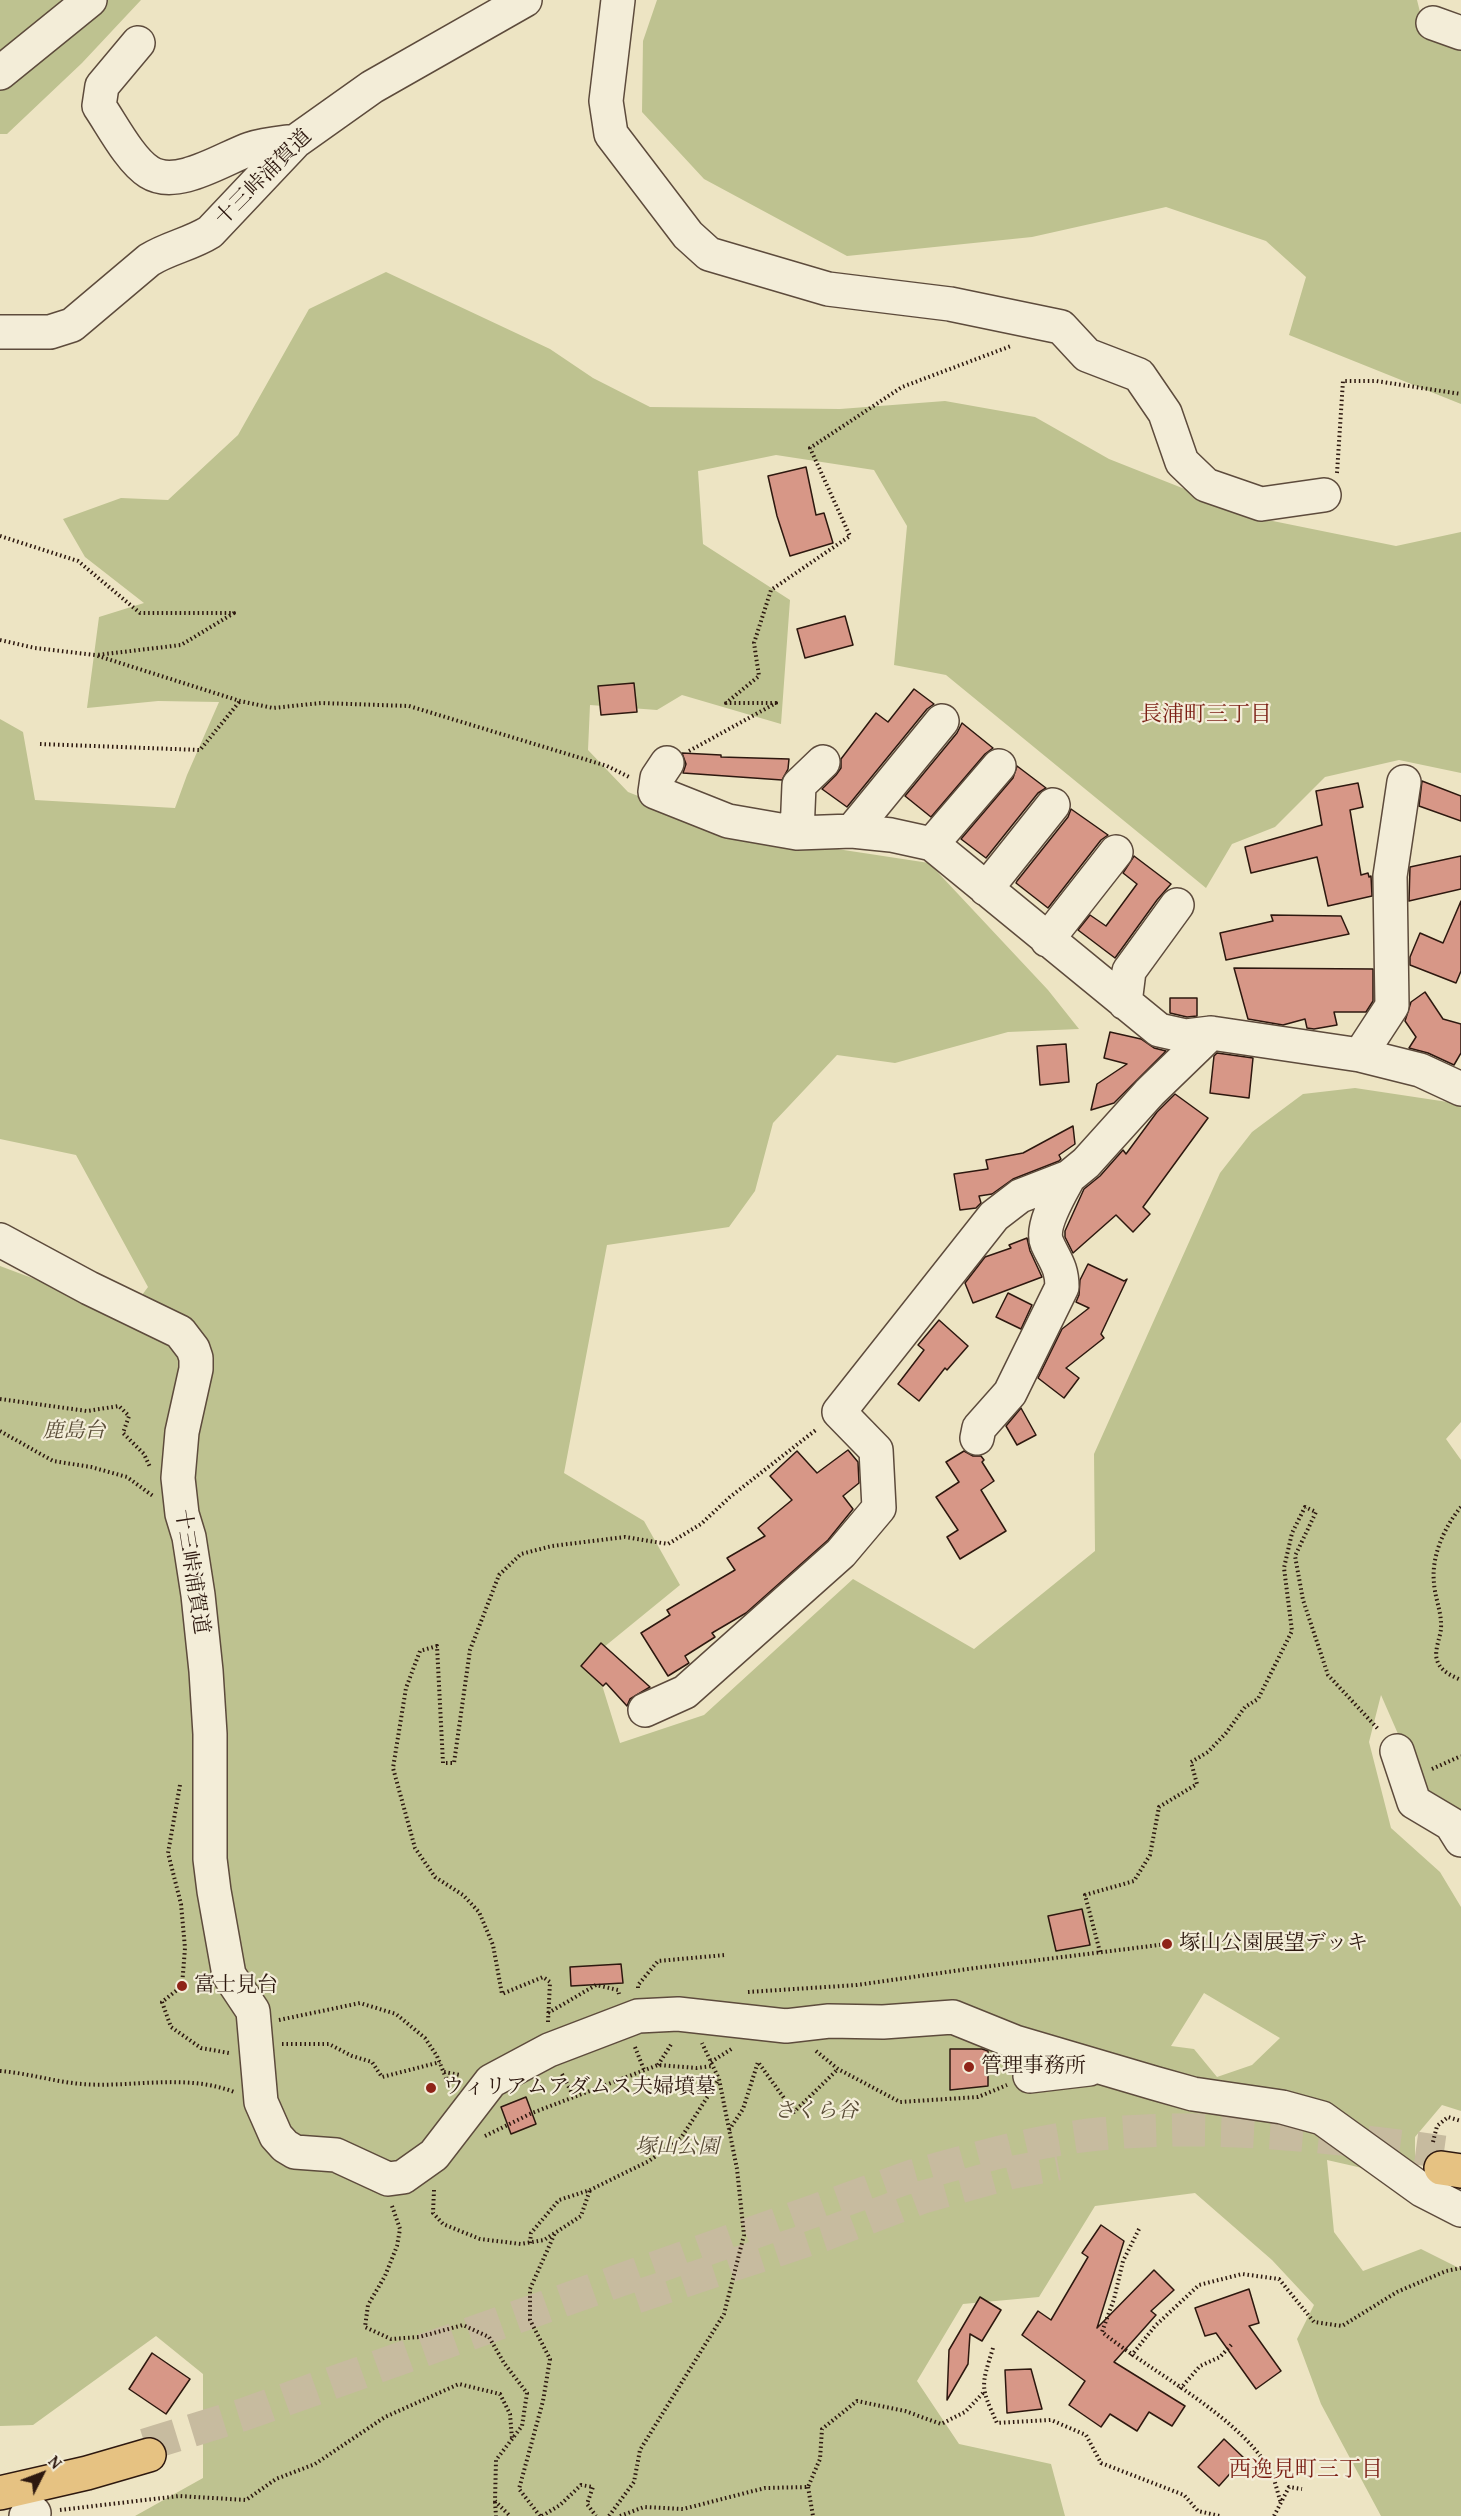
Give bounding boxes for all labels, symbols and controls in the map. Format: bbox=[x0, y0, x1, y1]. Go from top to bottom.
street label: 十三峠浦賀道 bbox=[211, 125, 317, 231]
district label: 長浦町三丁目 bbox=[1140, 702, 1272, 728]
park label: 鹿島台 bbox=[43, 1419, 105, 1445]
street label: 十三峠浦賀道 bbox=[169, 1508, 213, 1636]
place label: 塚山公園展望デッキ bbox=[1179, 1931, 1368, 1957]
marker: 塚山公園展望デッキ bbox=[1160, 1937, 1174, 1951]
place label: 富士見台 bbox=[194, 1973, 278, 1999]
marker: 富士見台 bbox=[175, 1979, 189, 1993]
place label: 管理事務所 bbox=[981, 2054, 1086, 2080]
marker: 管理事務所 bbox=[962, 2060, 976, 2074]
place label: ウィリアムアダムス夫婦墳墓 bbox=[443, 2075, 716, 2101]
marker: ウィリアムアダムス夫婦墳墓 bbox=[424, 2081, 438, 2095]
park label: さくら谷 bbox=[774, 2099, 858, 2125]
park label: 塚山公園 bbox=[635, 2135, 719, 2161]
north arrow bbox=[12, 2444, 72, 2504]
text: N bbox=[43, 2450, 68, 2474]
district label: 西逸見町三丁目 bbox=[1229, 2457, 1383, 2483]

